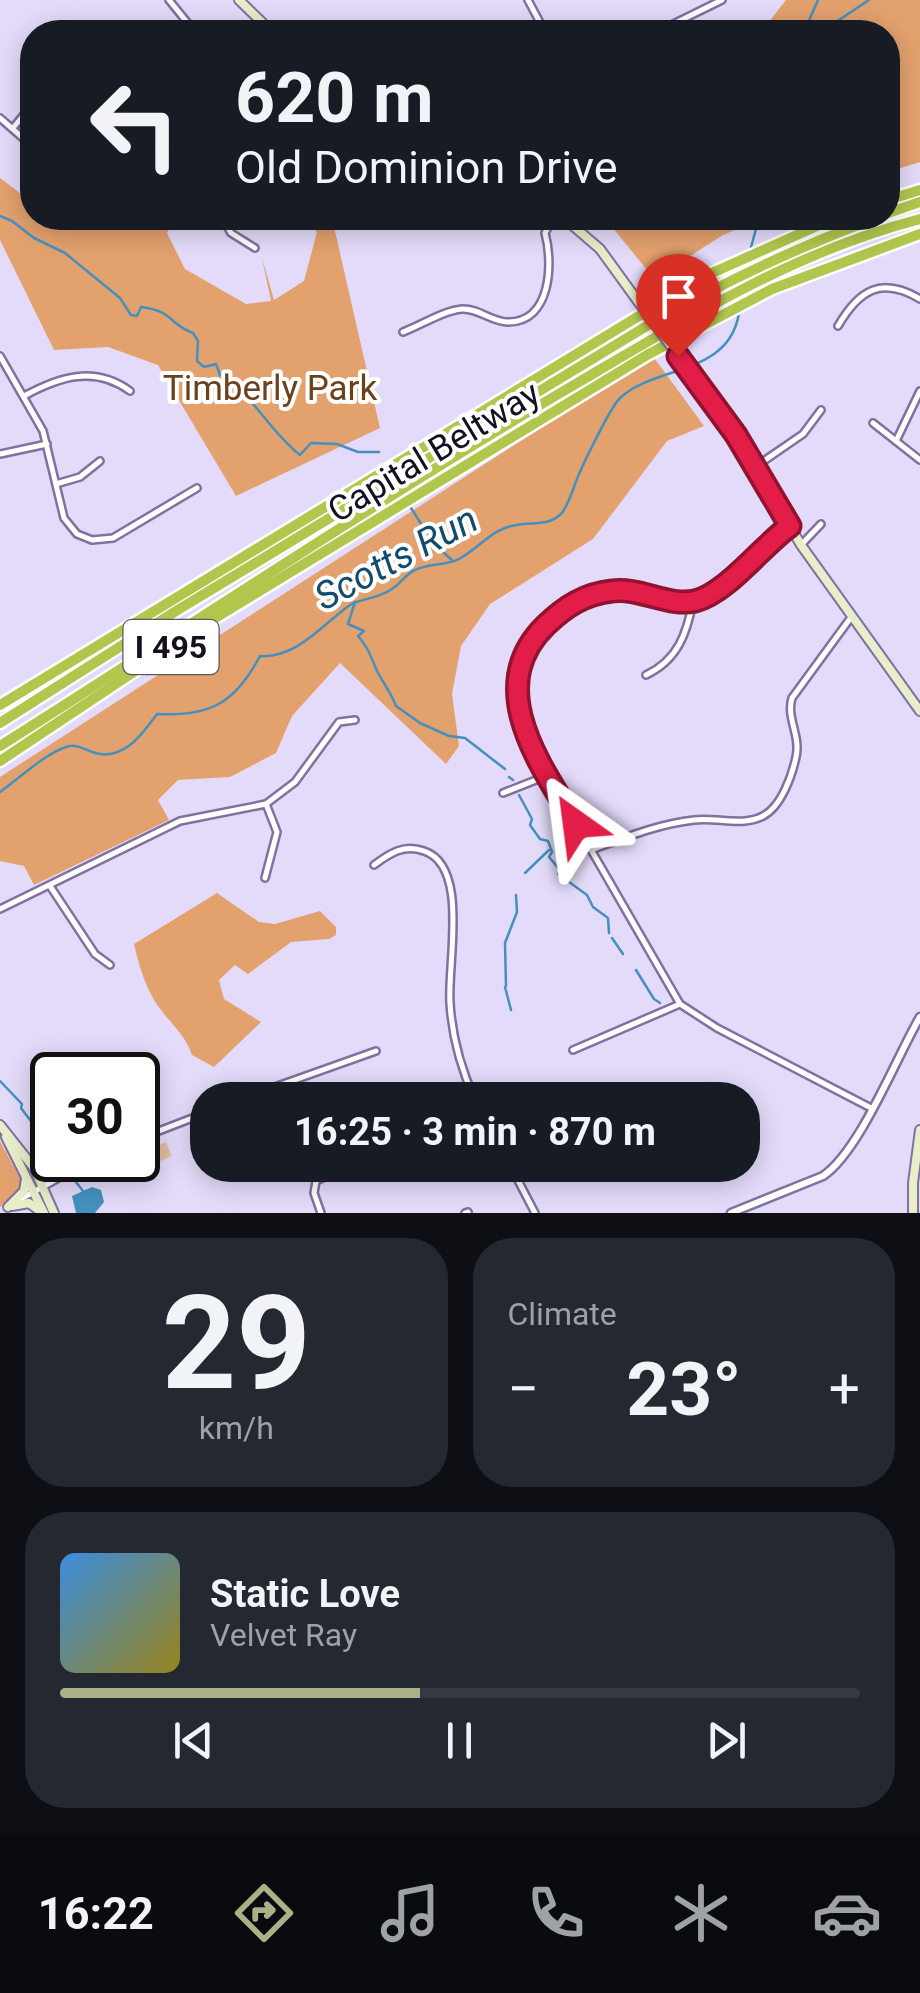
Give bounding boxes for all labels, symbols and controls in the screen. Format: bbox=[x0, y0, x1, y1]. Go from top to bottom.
text: 620 m bbox=[235, 57, 434, 139]
icon: left bbox=[70, 60, 200, 190]
text: Old Dominion Drive bbox=[235, 141, 618, 194]
pin bbox=[636, 254, 721, 357]
icon: arrive bbox=[651, 269, 706, 324]
park label: Timberly Park bbox=[163, 368, 377, 409]
street label: Capital Beltway bbox=[321, 372, 548, 531]
water label: Scotts Run bbox=[307, 497, 485, 619]
road number: I 495 bbox=[124, 620, 218, 674]
position arrow bbox=[524, 772, 628, 876]
speed limit sign: 30 bbox=[30, 1052, 160, 1182]
text: 16:25 · 3 min · 870 m bbox=[294, 1110, 656, 1154]
text: 29 bbox=[162, 1267, 311, 1420]
text: Climate bbox=[508, 1295, 617, 1333]
text: 23° bbox=[626, 1345, 742, 1433]
text: − bbox=[508, 1357, 539, 1421]
text: + bbox=[829, 1357, 860, 1421]
text: km/h bbox=[199, 1409, 274, 1447]
text: Static Love bbox=[210, 1572, 400, 1616]
text: Velvet Ray bbox=[210, 1616, 357, 1654]
icon: previous bbox=[166, 1713, 221, 1768]
icon: pause bbox=[432, 1713, 487, 1768]
icon: next bbox=[699, 1713, 754, 1768]
icon: directions bbox=[229, 1878, 299, 1948]
icon: music bbox=[375, 1878, 445, 1948]
icon: phone bbox=[521, 1878, 591, 1948]
icon: climate bbox=[666, 1878, 736, 1948]
icon: car bbox=[812, 1878, 882, 1948]
text: 16:22 bbox=[38, 1887, 154, 1940]

